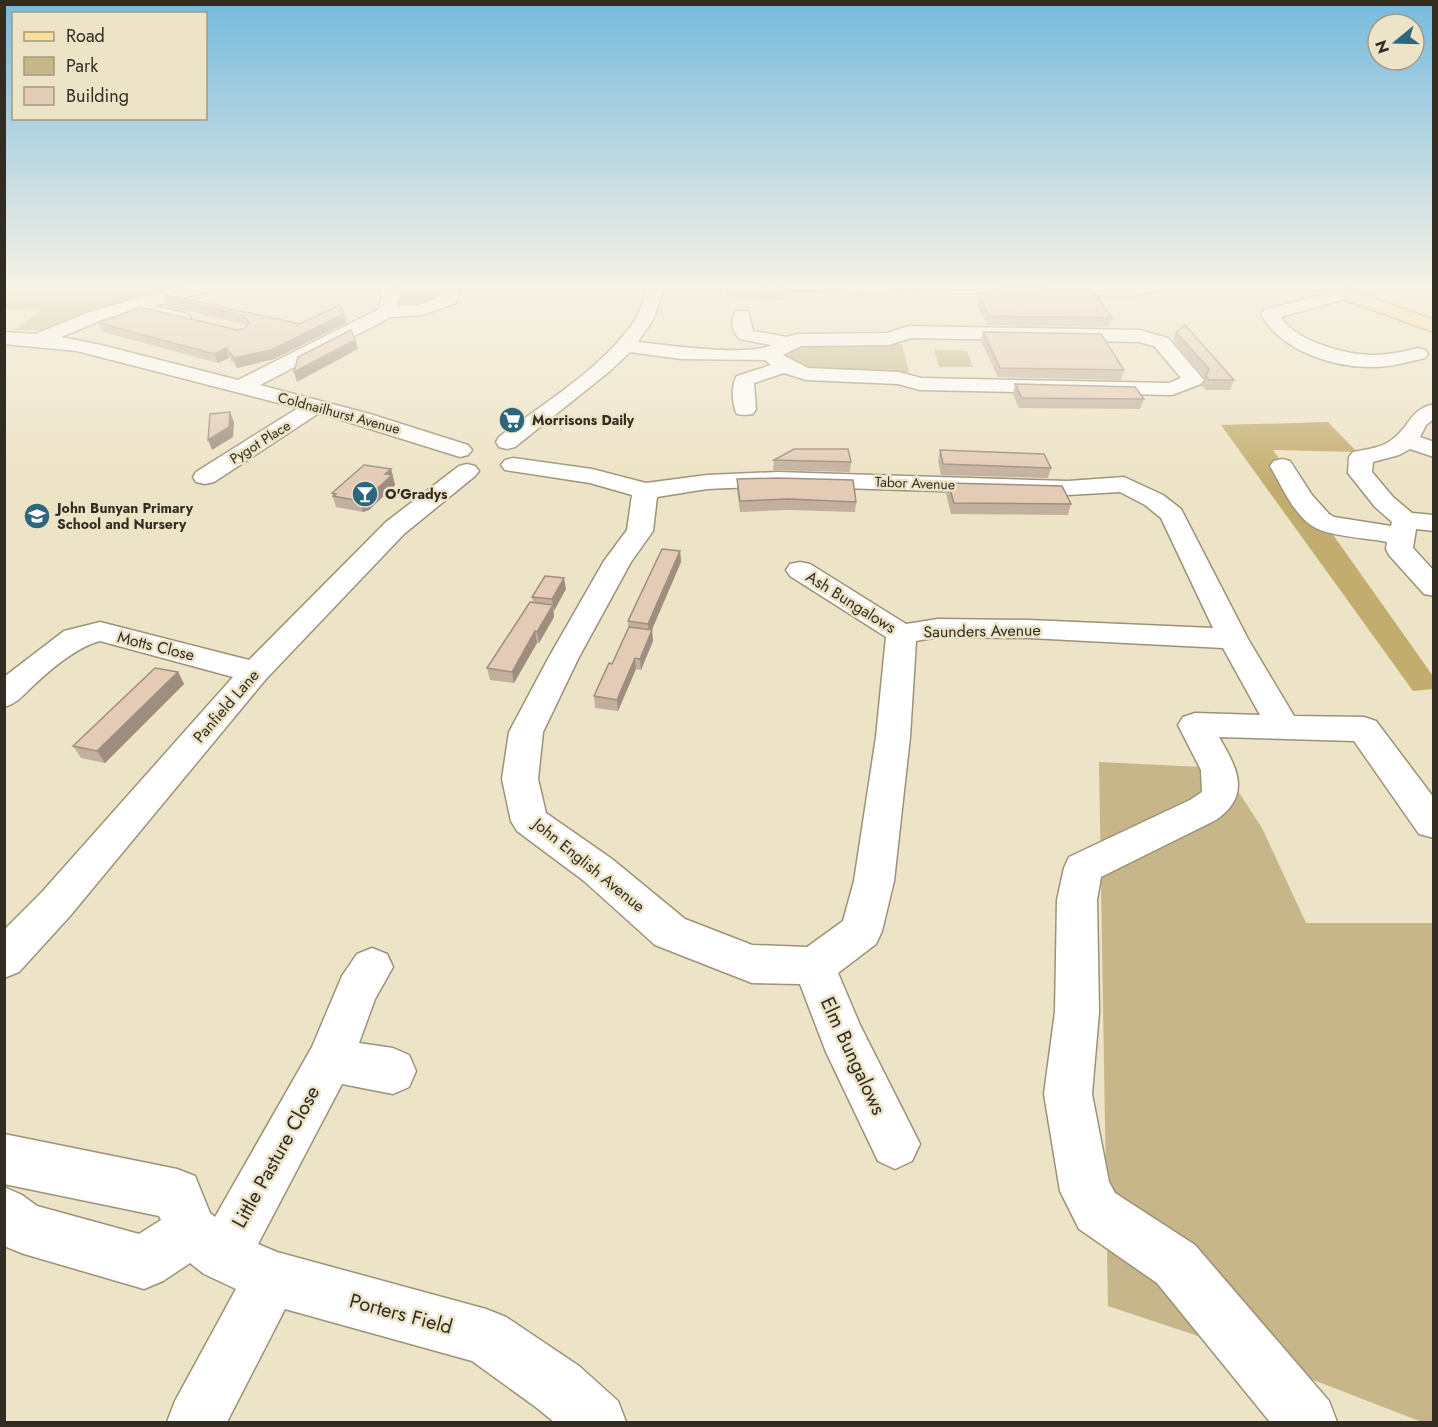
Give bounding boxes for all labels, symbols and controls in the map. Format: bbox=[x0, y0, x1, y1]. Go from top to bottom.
legend bbox=[12, 12, 207, 120]
north arrow bbox=[1366, 12, 1426, 72]
text: Road bbox=[66, 23, 105, 49]
text: N bbox=[1369, 37, 1395, 56]
text: Park bbox=[66, 53, 98, 79]
text: Building bbox=[66, 83, 129, 109]
street label: Coldnailhurst Avenue bbox=[276, 387, 402, 439]
supermarket icon: Morrisons Daily bbox=[497, 405, 527, 435]
place label: Morrisons Daily bbox=[532, 410, 635, 430]
street label: Pygot Place bbox=[226, 415, 294, 469]
street label: Tabor Avenue bbox=[875, 472, 955, 494]
bar icon: O'Gradys bbox=[350, 479, 380, 509]
place label: O'Gradys bbox=[385, 484, 448, 504]
place label: John Bunyan Primary School and Nursery bbox=[54, 498, 194, 534]
school or university icon: John Bunyan Primary School and Nursery bbox=[22, 501, 52, 531]
street label: Ash Bungalows bbox=[802, 565, 900, 639]
street label: Saunders Avenue bbox=[923, 618, 1041, 644]
street label: Motts Close bbox=[115, 625, 197, 667]
street label: Panfield Lane bbox=[188, 664, 264, 748]
street label: John English Avenue bbox=[527, 811, 650, 917]
street label: Elm Bungalows bbox=[813, 992, 893, 1120]
street label: Little Pasture Close bbox=[225, 1081, 327, 1233]
street label: Porters Field bbox=[346, 1286, 456, 1342]

